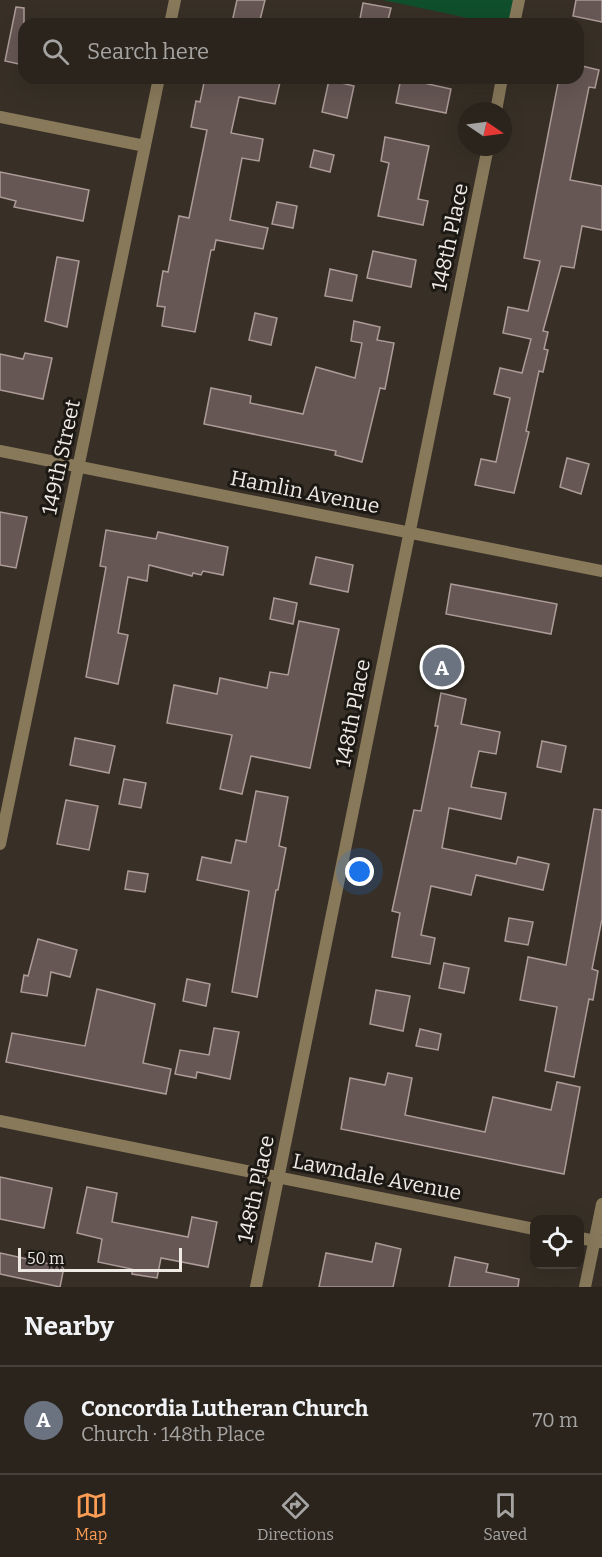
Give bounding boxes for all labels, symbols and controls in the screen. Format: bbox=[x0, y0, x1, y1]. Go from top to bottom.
search box bbox=[18, 18, 584, 84]
icon: search bbox=[39, 35, 72, 68]
text: Search here bbox=[87, 38, 209, 65]
north arrow bbox=[458, 102, 512, 156]
street label: 148th Place bbox=[426, 181, 474, 293]
street label: 149th Street bbox=[36, 397, 86, 517]
street label: Hamlin Avenue bbox=[228, 465, 382, 519]
pin: A bbox=[422, 644, 462, 690]
street label: 148th Place bbox=[330, 657, 376, 769]
your location bbox=[345, 857, 374, 886]
street label: 148th Place bbox=[232, 1133, 280, 1245]
street label: Lawndale Avenue bbox=[290, 1148, 464, 1206]
map controls bbox=[530, 1215, 584, 1269]
button: locate bbox=[530, 1215, 584, 1269]
scale bar bbox=[18, 1245, 182, 1272]
text: 50 m bbox=[27, 1249, 64, 1268]
text: Nearby bbox=[24, 1311, 114, 1342]
text: Concordia Lutheran Church bbox=[81, 1395, 368, 1422]
text: A bbox=[36, 1408, 51, 1432]
text: 70 m bbox=[532, 1408, 578, 1432]
text: Church · 148th Place bbox=[81, 1422, 265, 1446]
tab: Map bbox=[75, 1489, 108, 1544]
tab: Directions bbox=[257, 1489, 334, 1544]
tab: Saved bbox=[483, 1489, 527, 1544]

